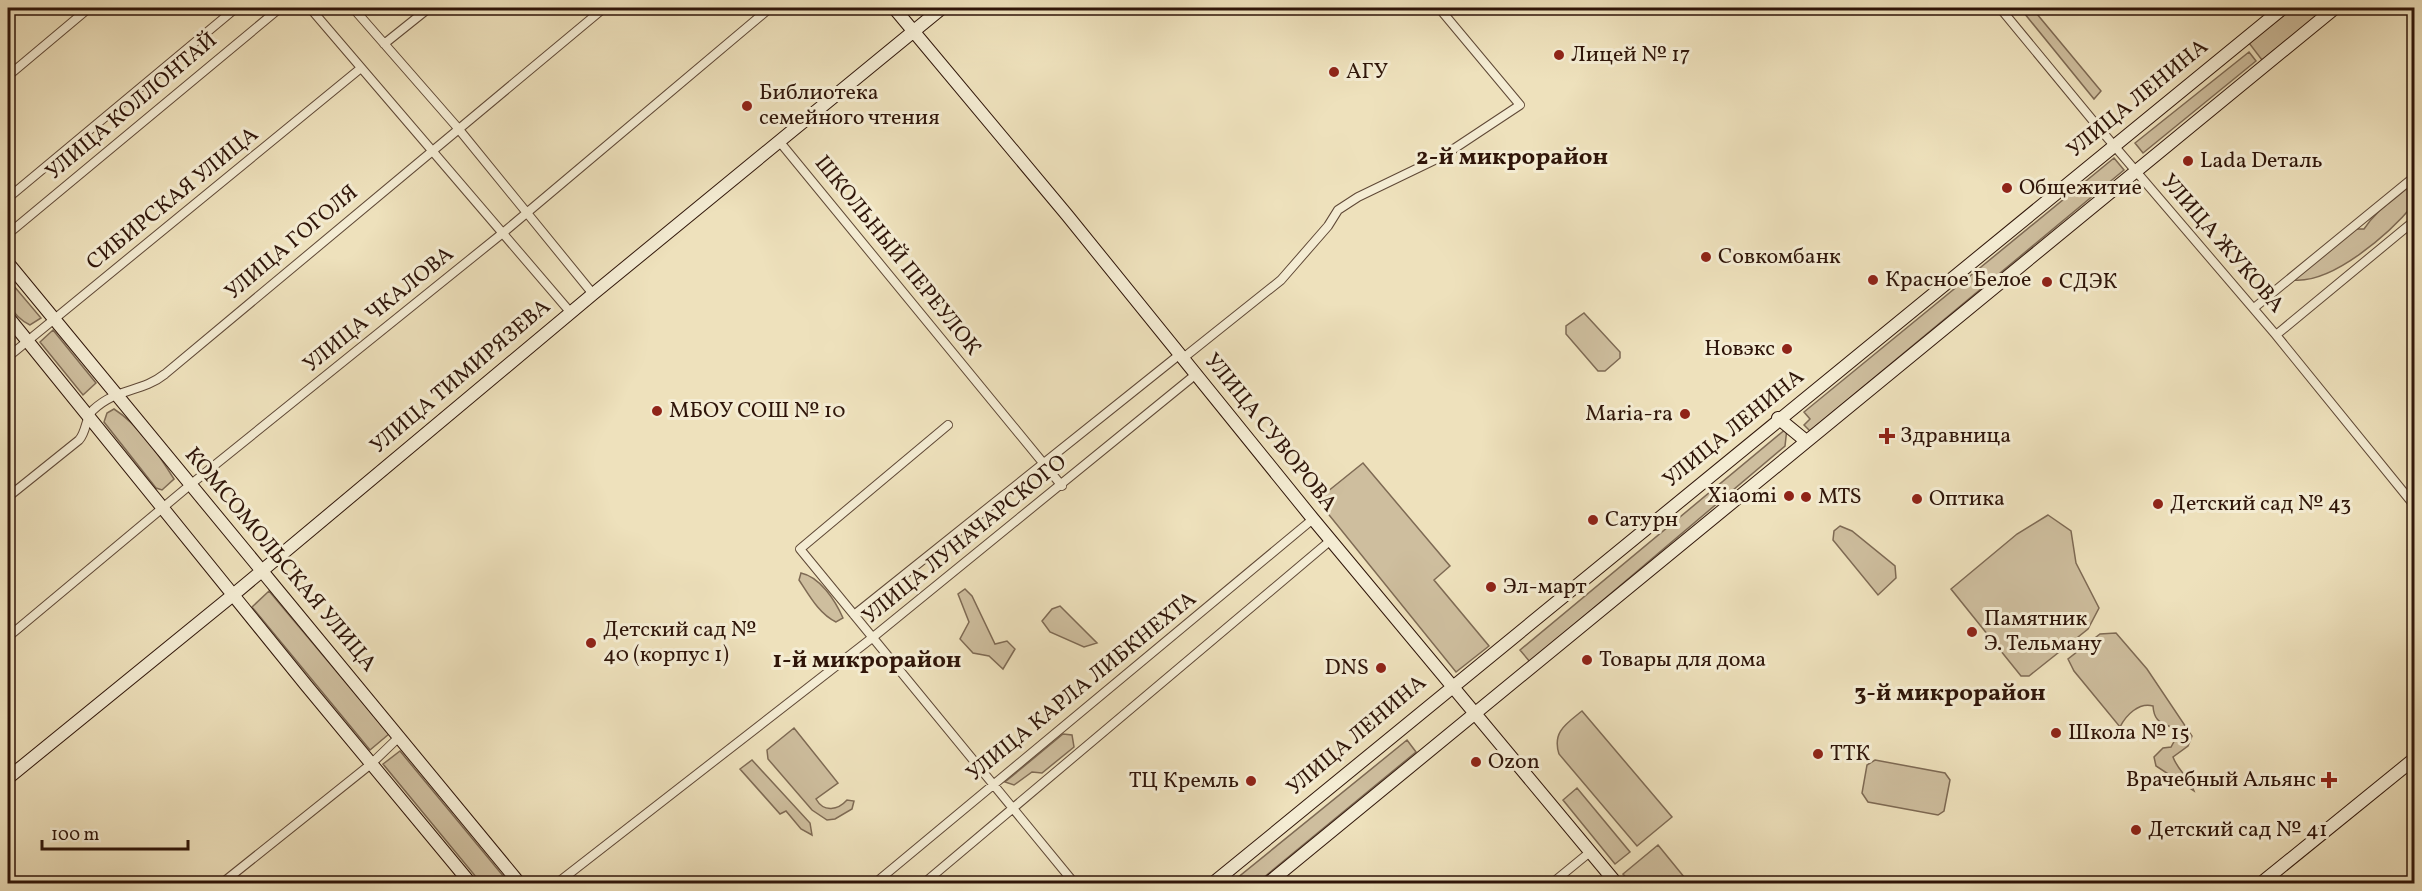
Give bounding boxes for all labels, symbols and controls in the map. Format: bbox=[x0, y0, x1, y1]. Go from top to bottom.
street label: УЛИЦА КОЛЛОНТАЙ bbox=[40, 26, 224, 188]
street label: УЛИЦА ЛЕНИНА bbox=[2061, 32, 2215, 166]
place label: Лицей № 17 bbox=[1571, 40, 1690, 71]
marker: Лицей № 17 bbox=[1552, 48, 1566, 62]
place label: АГУ bbox=[1346, 57, 1388, 88]
marker: АГУ bbox=[1327, 65, 1341, 79]
place label: Библиотека семейного чтения bbox=[759, 78, 940, 134]
marker: Библиотека семейного чтения bbox=[740, 99, 754, 113]
street label: СИБИРСКАЯ УЛИЦА bbox=[80, 120, 266, 278]
district label: 2-й микрорайон bbox=[1416, 141, 1608, 175]
place label: Lada Dеталь bbox=[2200, 146, 2323, 177]
street label: ШКОЛЬНЫЙ ПЕРЕУЛОК bbox=[806, 149, 988, 363]
marker: Lada Dеталь bbox=[2181, 154, 2195, 168]
street label: УЛИЦА ЖУКОВА bbox=[2153, 168, 2291, 320]
place label: Общежитие bbox=[2019, 173, 2142, 204]
street label: УЛИЦА ГОГОЛЯ bbox=[219, 178, 365, 308]
marker: Общежитие bbox=[2000, 181, 2014, 195]
street label: УЛИЦА ЧКАЛОВА bbox=[297, 239, 461, 381]
place label: Совкомбанк bbox=[1718, 242, 1841, 273]
marker: Совкомбанк bbox=[1699, 250, 1713, 264]
place label: Красное Белое bbox=[1885, 265, 2031, 296]
place label: СДЭК bbox=[2059, 267, 2117, 298]
marker: Красное Белое bbox=[1866, 273, 1880, 287]
marker: СДЭК bbox=[2040, 275, 2054, 289]
street label: УЛИЦА ТИМИРЯЗЕВА bbox=[364, 292, 558, 462]
place label: Новэкс bbox=[1704, 334, 1775, 365]
marker: Новэкс bbox=[1780, 342, 1794, 356]
street label: УЛИЦА СУВОРОВА bbox=[1196, 347, 1344, 519]
street label: УЛИЦА ЛЕНИНА bbox=[1657, 362, 1811, 496]
place label: МБОУ СОШ № 10 bbox=[669, 396, 846, 427]
place label: Maria-ra bbox=[1585, 399, 1673, 430]
marker: МБОУ СОШ № 10 bbox=[650, 404, 664, 418]
marker: Maria-ra bbox=[1678, 407, 1692, 421]
place label: Здравница bbox=[1900, 421, 2011, 452]
marker: Здравница bbox=[1878, 427, 1896, 445]
street label: КОМСОМОЛЬСКАЯ УЛИЦА bbox=[177, 441, 383, 679]
street label: УЛИЦА ЛУНАЧАРСКОГО bbox=[856, 448, 1074, 632]
place label: Xiaomi bbox=[1707, 481, 1777, 512]
place label: MTS bbox=[1818, 482, 1862, 513]
place label: Оптика bbox=[1929, 484, 2005, 515]
marker: Xiaomi bbox=[1782, 489, 1796, 503]
place label: Детский сад № 43 bbox=[2170, 489, 2351, 520]
marker: MTS bbox=[1799, 490, 1813, 504]
marker: Оптика bbox=[1910, 492, 1924, 506]
marker: Детский сад № 43 bbox=[2151, 497, 2165, 511]
place label: Сатурн bbox=[1605, 505, 1678, 536]
marker: Сатурн bbox=[1586, 513, 1600, 527]
place label: Эл-март bbox=[1503, 572, 1587, 603]
marker: Эл-март bbox=[1484, 580, 1498, 594]
street label: УЛИЦА КАРЛА ЛИБКНЕХТА bbox=[960, 584, 1204, 790]
place label: Памятник Э. Тельману bbox=[1984, 604, 2102, 660]
place label: Детский сад № 40 (корпус 1) bbox=[603, 615, 756, 671]
marker: Памятник Э. Тельману bbox=[1965, 625, 1979, 639]
marker: Детский сад № 40 (корпус 1) bbox=[584, 636, 598, 650]
district label: 1-й микрорайон bbox=[773, 644, 961, 678]
place label: Товары для дома bbox=[1599, 645, 1766, 676]
place label: DNS bbox=[1324, 653, 1369, 684]
marker: Товары для дома bbox=[1580, 653, 1594, 667]
marker: DNS bbox=[1374, 661, 1388, 675]
street label: УЛИЦА ЛЕНИНА bbox=[1280, 668, 1434, 804]
district label: 3-й микрорайон bbox=[1854, 677, 2046, 711]
place label: Школа № 15 bbox=[2068, 718, 2190, 749]
marker: Школа № 15 bbox=[2049, 726, 2063, 740]
place label: ТТК bbox=[1830, 739, 1870, 770]
place label: Ozon bbox=[1488, 747, 1540, 778]
marker: ТТК bbox=[1811, 747, 1825, 761]
marker: Ozon bbox=[1469, 755, 1483, 769]
place label: Врачебный Альянс bbox=[2126, 765, 2316, 796]
place label: ТЦ Кремль bbox=[1129, 766, 1239, 797]
marker: Врачебный Альянс bbox=[2320, 771, 2338, 789]
marker: ТЦ Кремль bbox=[1244, 774, 1258, 788]
scale bar bbox=[42, 813, 188, 851]
place label: Детский сад № 41 bbox=[2148, 815, 2327, 846]
text: 100 m bbox=[51, 823, 100, 848]
marker: Детский сад № 41 bbox=[2129, 823, 2143, 837]

